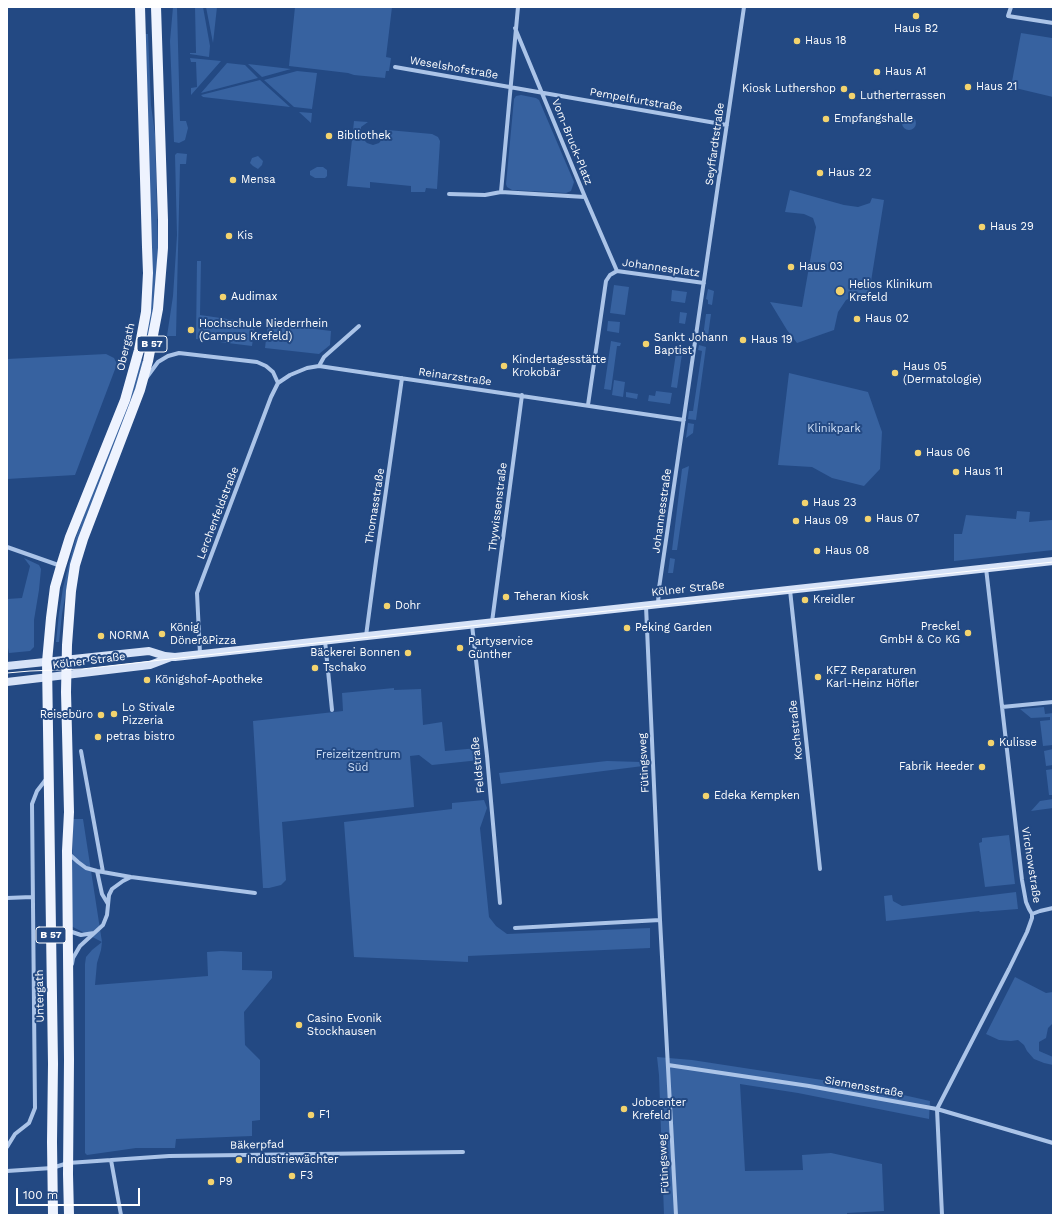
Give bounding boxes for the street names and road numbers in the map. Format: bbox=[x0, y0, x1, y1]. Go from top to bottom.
street label: Weselshofstraße bbox=[409, 54, 499, 82]
street label: Pempelfurtstraße bbox=[589, 85, 683, 115]
street label: Vom-Bruck-Platz bbox=[549, 97, 595, 187]
street label: Seyffardtstraße bbox=[703, 102, 727, 186]
street label: Johannesplatz bbox=[621, 256, 701, 280]
street label: Obergath bbox=[114, 322, 138, 372]
road number: B 57 bbox=[137, 336, 167, 352]
street label: Reinarzstraße bbox=[417, 365, 493, 389]
street label: Thywissenstraße bbox=[486, 462, 510, 552]
street label: Lerchenfeldstraße bbox=[194, 465, 242, 561]
street label: Thomasstraße bbox=[363, 467, 387, 545]
street label: Johannesstraße bbox=[650, 468, 674, 554]
street label: Kölner Straße bbox=[651, 579, 725, 599]
street label: Kölner Straße bbox=[52, 650, 126, 672]
street label: Kochstraße bbox=[786, 699, 806, 761]
street label: Fütingsweg bbox=[636, 733, 652, 793]
street label: Feldstraße bbox=[468, 736, 488, 794]
street label: Virchowstraße bbox=[1018, 826, 1044, 904]
road number: B 57 bbox=[36, 927, 66, 943]
street label: Untergath bbox=[33, 969, 47, 1023]
street label: Siemensstraße bbox=[824, 1074, 904, 1100]
street label: Fütingsweg bbox=[656, 1134, 672, 1194]
street label: Bäkerpfad bbox=[230, 1138, 284, 1152]

